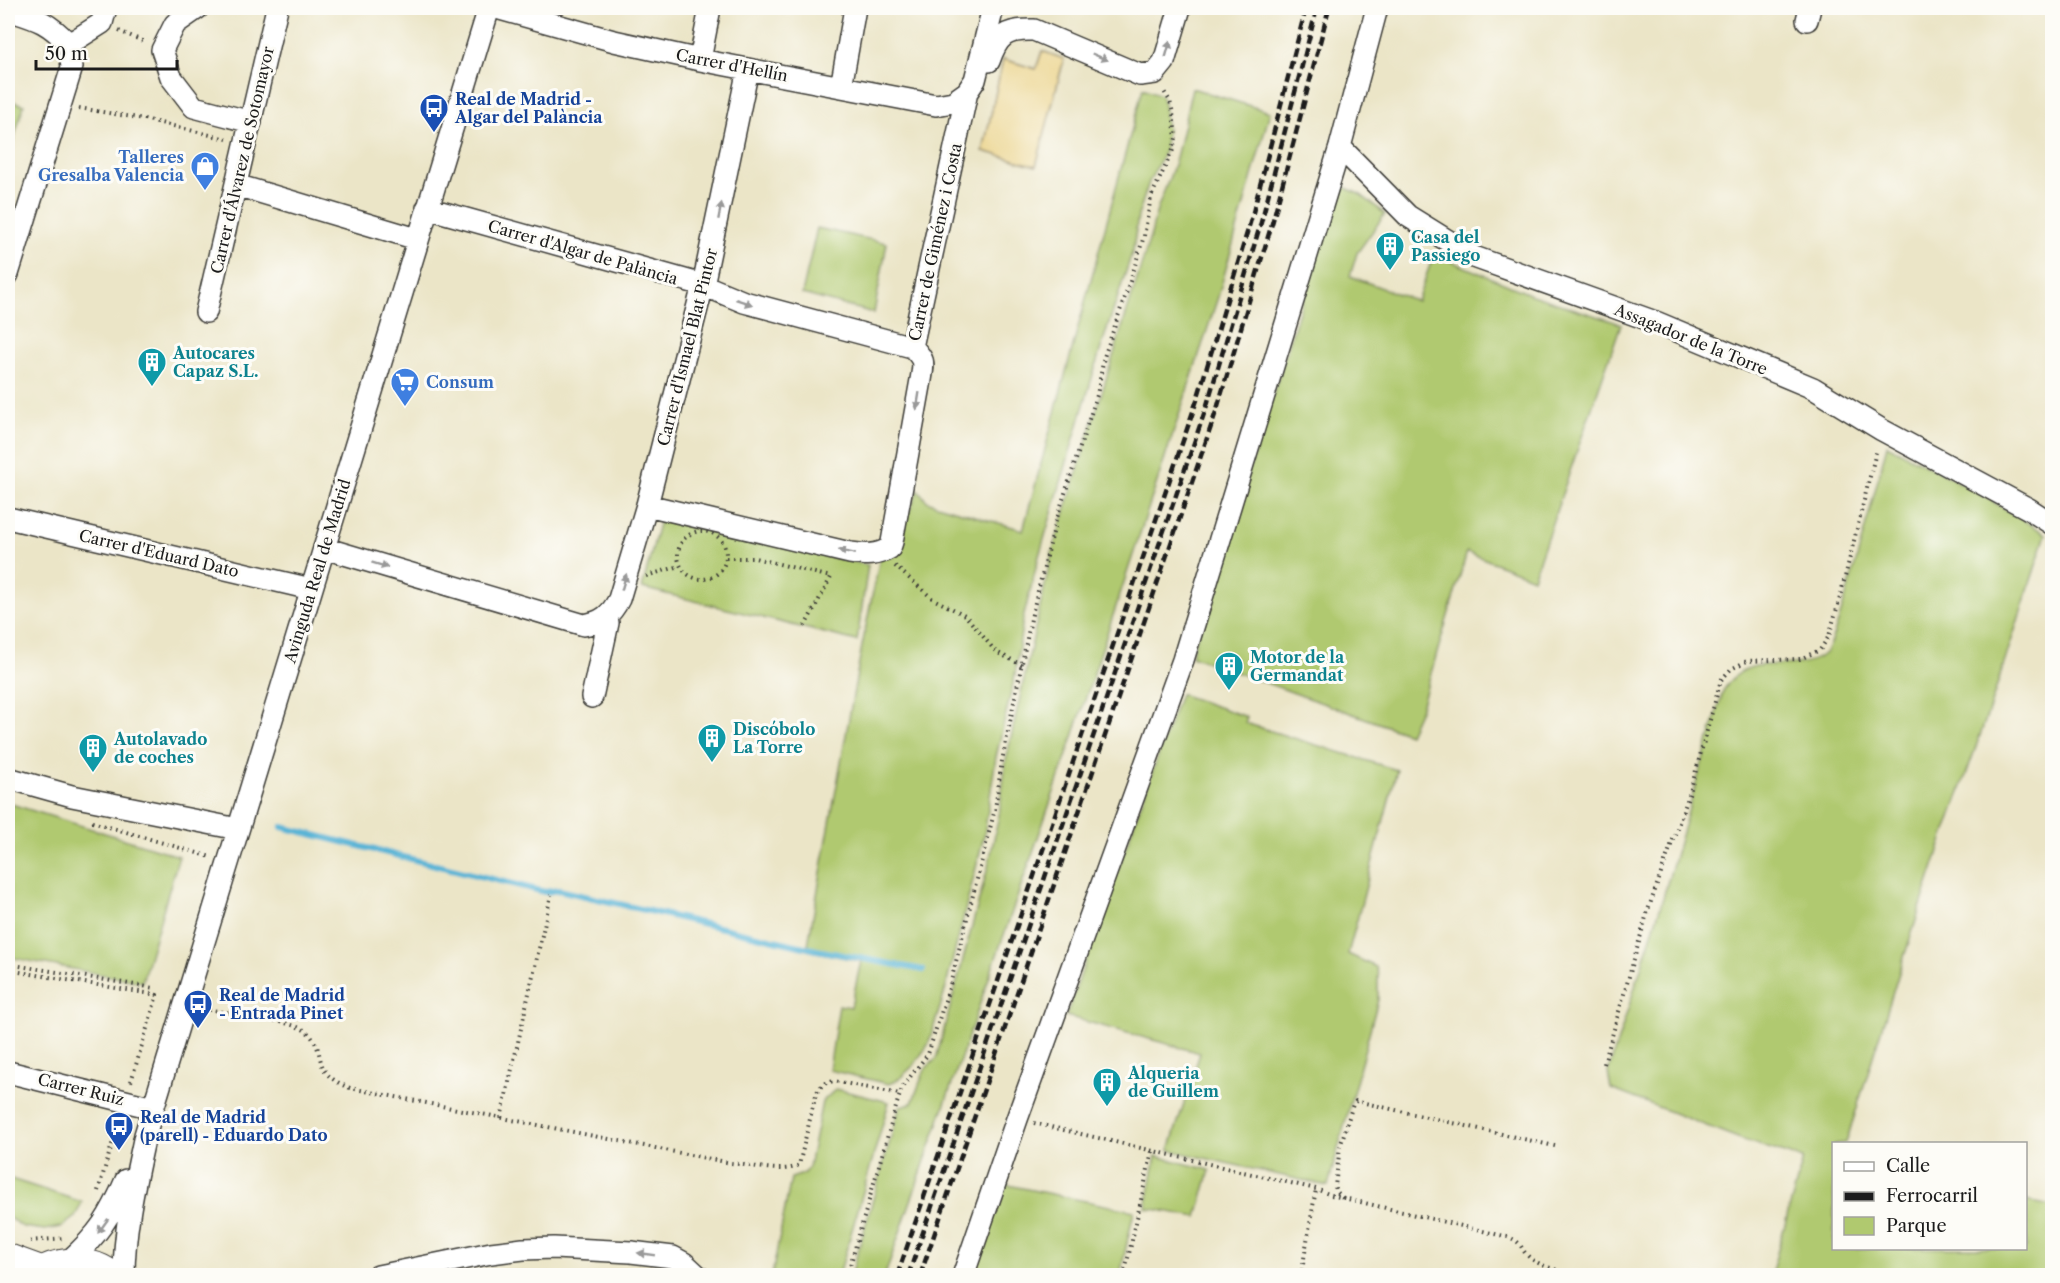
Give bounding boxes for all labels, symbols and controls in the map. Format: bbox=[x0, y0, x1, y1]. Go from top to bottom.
scale bar bbox=[36, 33, 177, 71]
one-way arrow bbox=[1164, 40, 1173, 58]
text: 50 m bbox=[45, 43, 88, 65]
street label: Carrer d'Álvarez de Sotomayor bbox=[206, 44, 278, 276]
street label: Carrer d'Hellín bbox=[674, 44, 790, 86]
one-way arrow bbox=[1091, 52, 1109, 62]
place label: Real de Madrid - Algar del Palància bbox=[454, 89, 603, 127]
bus stop icon: Real de Madrid - Algar del Palància bbox=[418, 92, 450, 134]
street label: Carrer de Giménez i Costa bbox=[904, 141, 966, 343]
place label: Talleres Gresalba Valencia bbox=[38, 147, 185, 185]
shop icon: Talleres Gresalba Valencia bbox=[189, 150, 221, 192]
one-way arrow bbox=[716, 201, 725, 220]
street label: Carrer d'Algar de Palància bbox=[486, 215, 681, 289]
place label: Casa del Passiego bbox=[1411, 227, 1480, 265]
building icon: Casa del Passiego bbox=[1374, 230, 1406, 272]
street label: Carrer d'Ismael Blat Pintor bbox=[653, 246, 721, 448]
one-way arrow bbox=[735, 298, 753, 307]
street label: Assagador de la Torre bbox=[1610, 299, 1771, 379]
place label: Autocares Capaz S.L. bbox=[172, 343, 258, 381]
building icon: Autocares Capaz S.L. bbox=[136, 346, 168, 388]
supermarket icon: Consum bbox=[389, 366, 421, 408]
place label: Consum bbox=[426, 372, 494, 392]
one-way arrow bbox=[913, 391, 922, 410]
street label: Avinguda Real de Madrid bbox=[279, 476, 355, 666]
street label: Carrer d'Eduard Dato bbox=[77, 525, 241, 581]
one-way arrow bbox=[837, 547, 856, 556]
one-way arrow bbox=[371, 561, 389, 570]
one-way arrow bbox=[620, 573, 629, 591]
place label: Motor de la Germandat bbox=[1250, 647, 1345, 685]
building icon: Motor de la Germandat bbox=[1213, 650, 1245, 692]
place label: Discóbolo La Torre bbox=[733, 719, 815, 757]
building icon: Discóbolo La Torre bbox=[696, 722, 728, 764]
place label: Autolavado de coches bbox=[113, 729, 207, 767]
building icon: Autolavado de coches bbox=[77, 732, 109, 774]
place label: Real de Madrid - Entrada Pinet bbox=[219, 985, 345, 1023]
bus stop icon: Real de Madrid - Entrada Pinet bbox=[182, 988, 214, 1030]
place label: Alqueria de Guillem bbox=[1127, 1063, 1219, 1101]
building icon: Alqueria de Guillem bbox=[1091, 1066, 1123, 1108]
street label: Carrer Ruiz bbox=[36, 1069, 126, 1109]
place label: Real de Madrid (parell) - Eduardo Dato bbox=[140, 1107, 328, 1145]
bus stop icon: Real de Madrid (parell) - Eduardo Dato bbox=[103, 1110, 135, 1152]
legend bbox=[1832, 1142, 2027, 1250]
text: Calle bbox=[1886, 1155, 1930, 1177]
text: Ferrocarril bbox=[1886, 1185, 1978, 1207]
text: Parque bbox=[1886, 1215, 1947, 1237]
one-way arrow bbox=[97, 1218, 109, 1234]
one-way arrow bbox=[636, 1249, 655, 1258]

